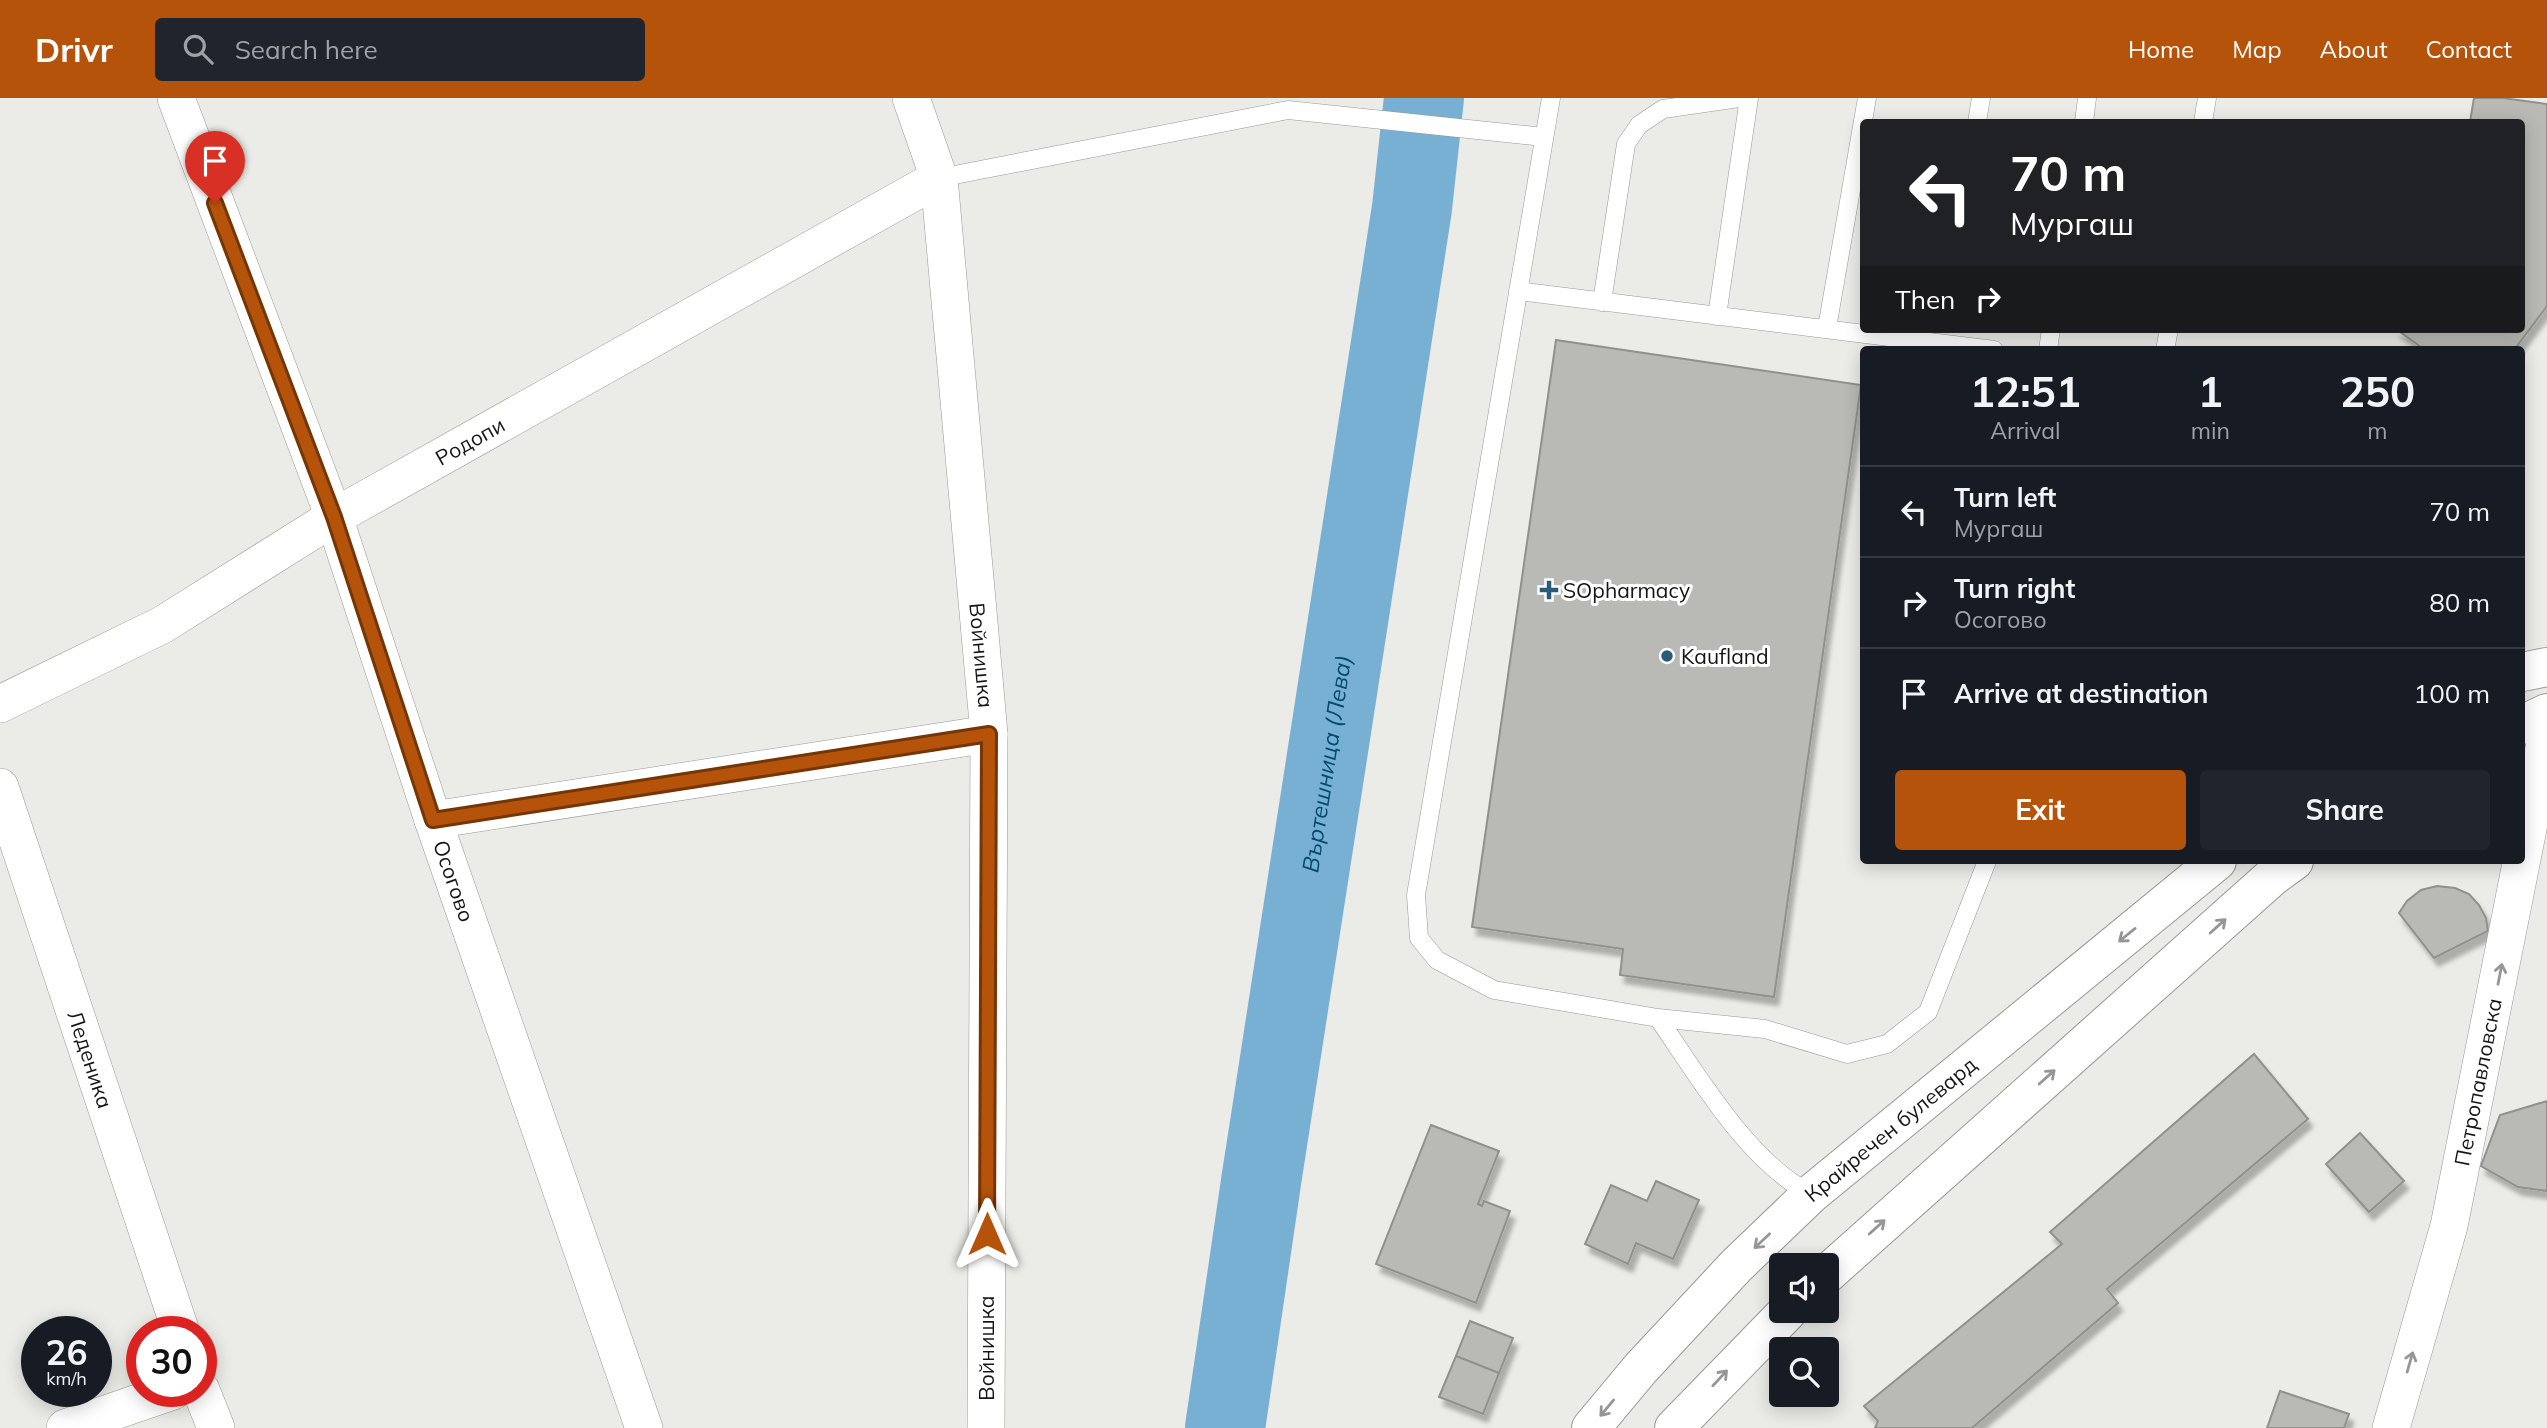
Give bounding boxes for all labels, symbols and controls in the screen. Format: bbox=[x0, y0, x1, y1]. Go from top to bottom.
search box bbox=[155, 18, 645, 81]
text: Drivr bbox=[35, 29, 113, 70]
icon: search bbox=[179, 30, 217, 68]
text: Search here bbox=[235, 33, 378, 66]
text: Home bbox=[2128, 34, 2194, 64]
text: Map bbox=[2232, 34, 2282, 64]
text: About bbox=[2320, 34, 2388, 64]
text: Contact bbox=[2426, 34, 2512, 64]
pin bbox=[185, 131, 245, 203]
icon: arrive bbox=[196, 142, 234, 180]
text: 70 m bbox=[2010, 142, 2126, 203]
icon: left bbox=[1895, 147, 1986, 238]
text: Мургаш bbox=[2010, 203, 2134, 243]
icon: right bbox=[1969, 280, 2007, 318]
text: Then bbox=[1895, 283, 1955, 316]
text: 12:51 bbox=[1970, 365, 2081, 418]
text: 1 bbox=[2198, 365, 2223, 418]
text: 250 bbox=[2340, 365, 2415, 418]
street label: Родопи bbox=[431, 411, 509, 471]
text: Arrival bbox=[1990, 416, 2061, 445]
text: min bbox=[2191, 416, 2230, 445]
text: m bbox=[2367, 416, 2388, 445]
text: Turn left bbox=[1954, 481, 2056, 514]
icon: left bbox=[1895, 493, 1933, 531]
text: 70 m bbox=[2429, 495, 2490, 528]
text: Мургаш bbox=[1954, 514, 2043, 543]
text: Turn right bbox=[1954, 572, 2075, 605]
place label: SOpharmacy bbox=[1563, 577, 1690, 603]
marker: SOpharmacy bbox=[1541, 582, 1557, 598]
icon: right bbox=[1895, 584, 1933, 622]
text: 80 m bbox=[2429, 586, 2490, 619]
street label: Войнишка bbox=[964, 602, 1000, 709]
text: Осогово bbox=[1954, 605, 2047, 634]
place label: Kaufland bbox=[1681, 643, 1769, 669]
marker: Kaufland bbox=[1659, 648, 1675, 664]
water label: Въртешница (Лева) bbox=[1295, 653, 1357, 874]
icon: arrive bbox=[1895, 675, 1933, 713]
text: Arrive at destination bbox=[1954, 677, 2209, 710]
text: 100 m bbox=[2414, 677, 2490, 710]
button: Exit bbox=[1895, 770, 2186, 850]
button: Share bbox=[2200, 770, 2490, 850]
street label: Осогово bbox=[428, 837, 480, 925]
one-way arrow bbox=[2209, 918, 2227, 934]
one-way arrow bbox=[2118, 928, 2136, 943]
one-way arrow bbox=[2493, 963, 2507, 986]
street label: Петропавловска bbox=[2448, 996, 2507, 1168]
street label: Леденика bbox=[62, 1007, 119, 1112]
street label: Крайречен булевард bbox=[1799, 1051, 1982, 1207]
one-way arrow bbox=[2038, 1069, 2056, 1085]
position arrow bbox=[950, 1197, 1024, 1271]
one-way arrow bbox=[1868, 1219, 1886, 1235]
one-way arrow bbox=[1753, 1233, 1771, 1249]
map controls bbox=[1769, 1253, 1839, 1407]
button: sound bbox=[1769, 1253, 1839, 1323]
street label: Войнишка bbox=[973, 1295, 999, 1401]
speed limit sign: 30 bbox=[126, 1316, 217, 1407]
text: 26 bbox=[45, 1330, 88, 1374]
button: search bbox=[1769, 1337, 1839, 1407]
one-way arrow bbox=[2404, 1352, 2417, 1374]
text: km/h bbox=[46, 1367, 87, 1390]
one-way arrow bbox=[1712, 1370, 1729, 1387]
one-way arrow bbox=[1599, 1399, 1615, 1417]

